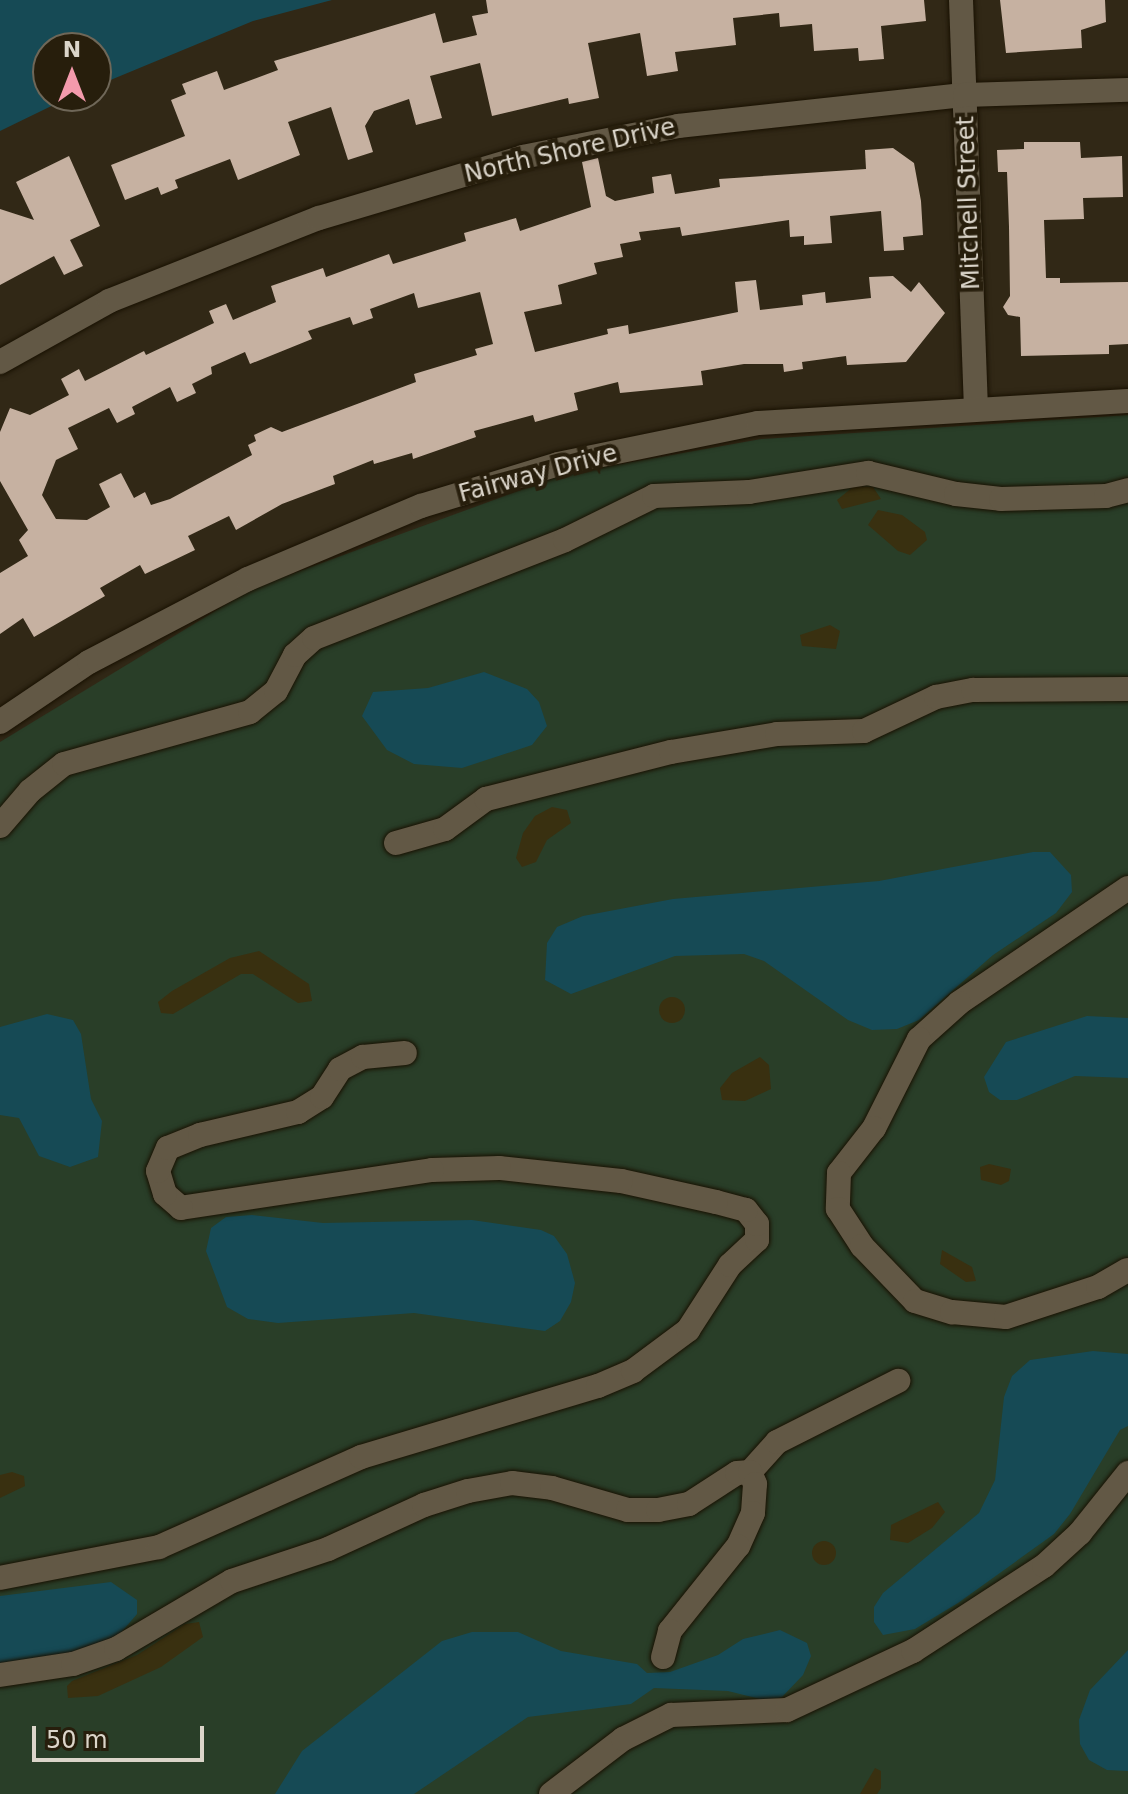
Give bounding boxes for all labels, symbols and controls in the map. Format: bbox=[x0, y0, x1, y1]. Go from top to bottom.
north arrow bbox=[32, 32, 112, 112]
text: N bbox=[63, 37, 81, 62]
street label: North Shore Drive bbox=[462, 113, 678, 189]
street label: Mitchell Street bbox=[952, 116, 986, 290]
street label: Fairway Drive bbox=[456, 439, 620, 509]
scale bar bbox=[36, 1710, 208, 1760]
text: 50 m bbox=[46, 1726, 108, 1754]

